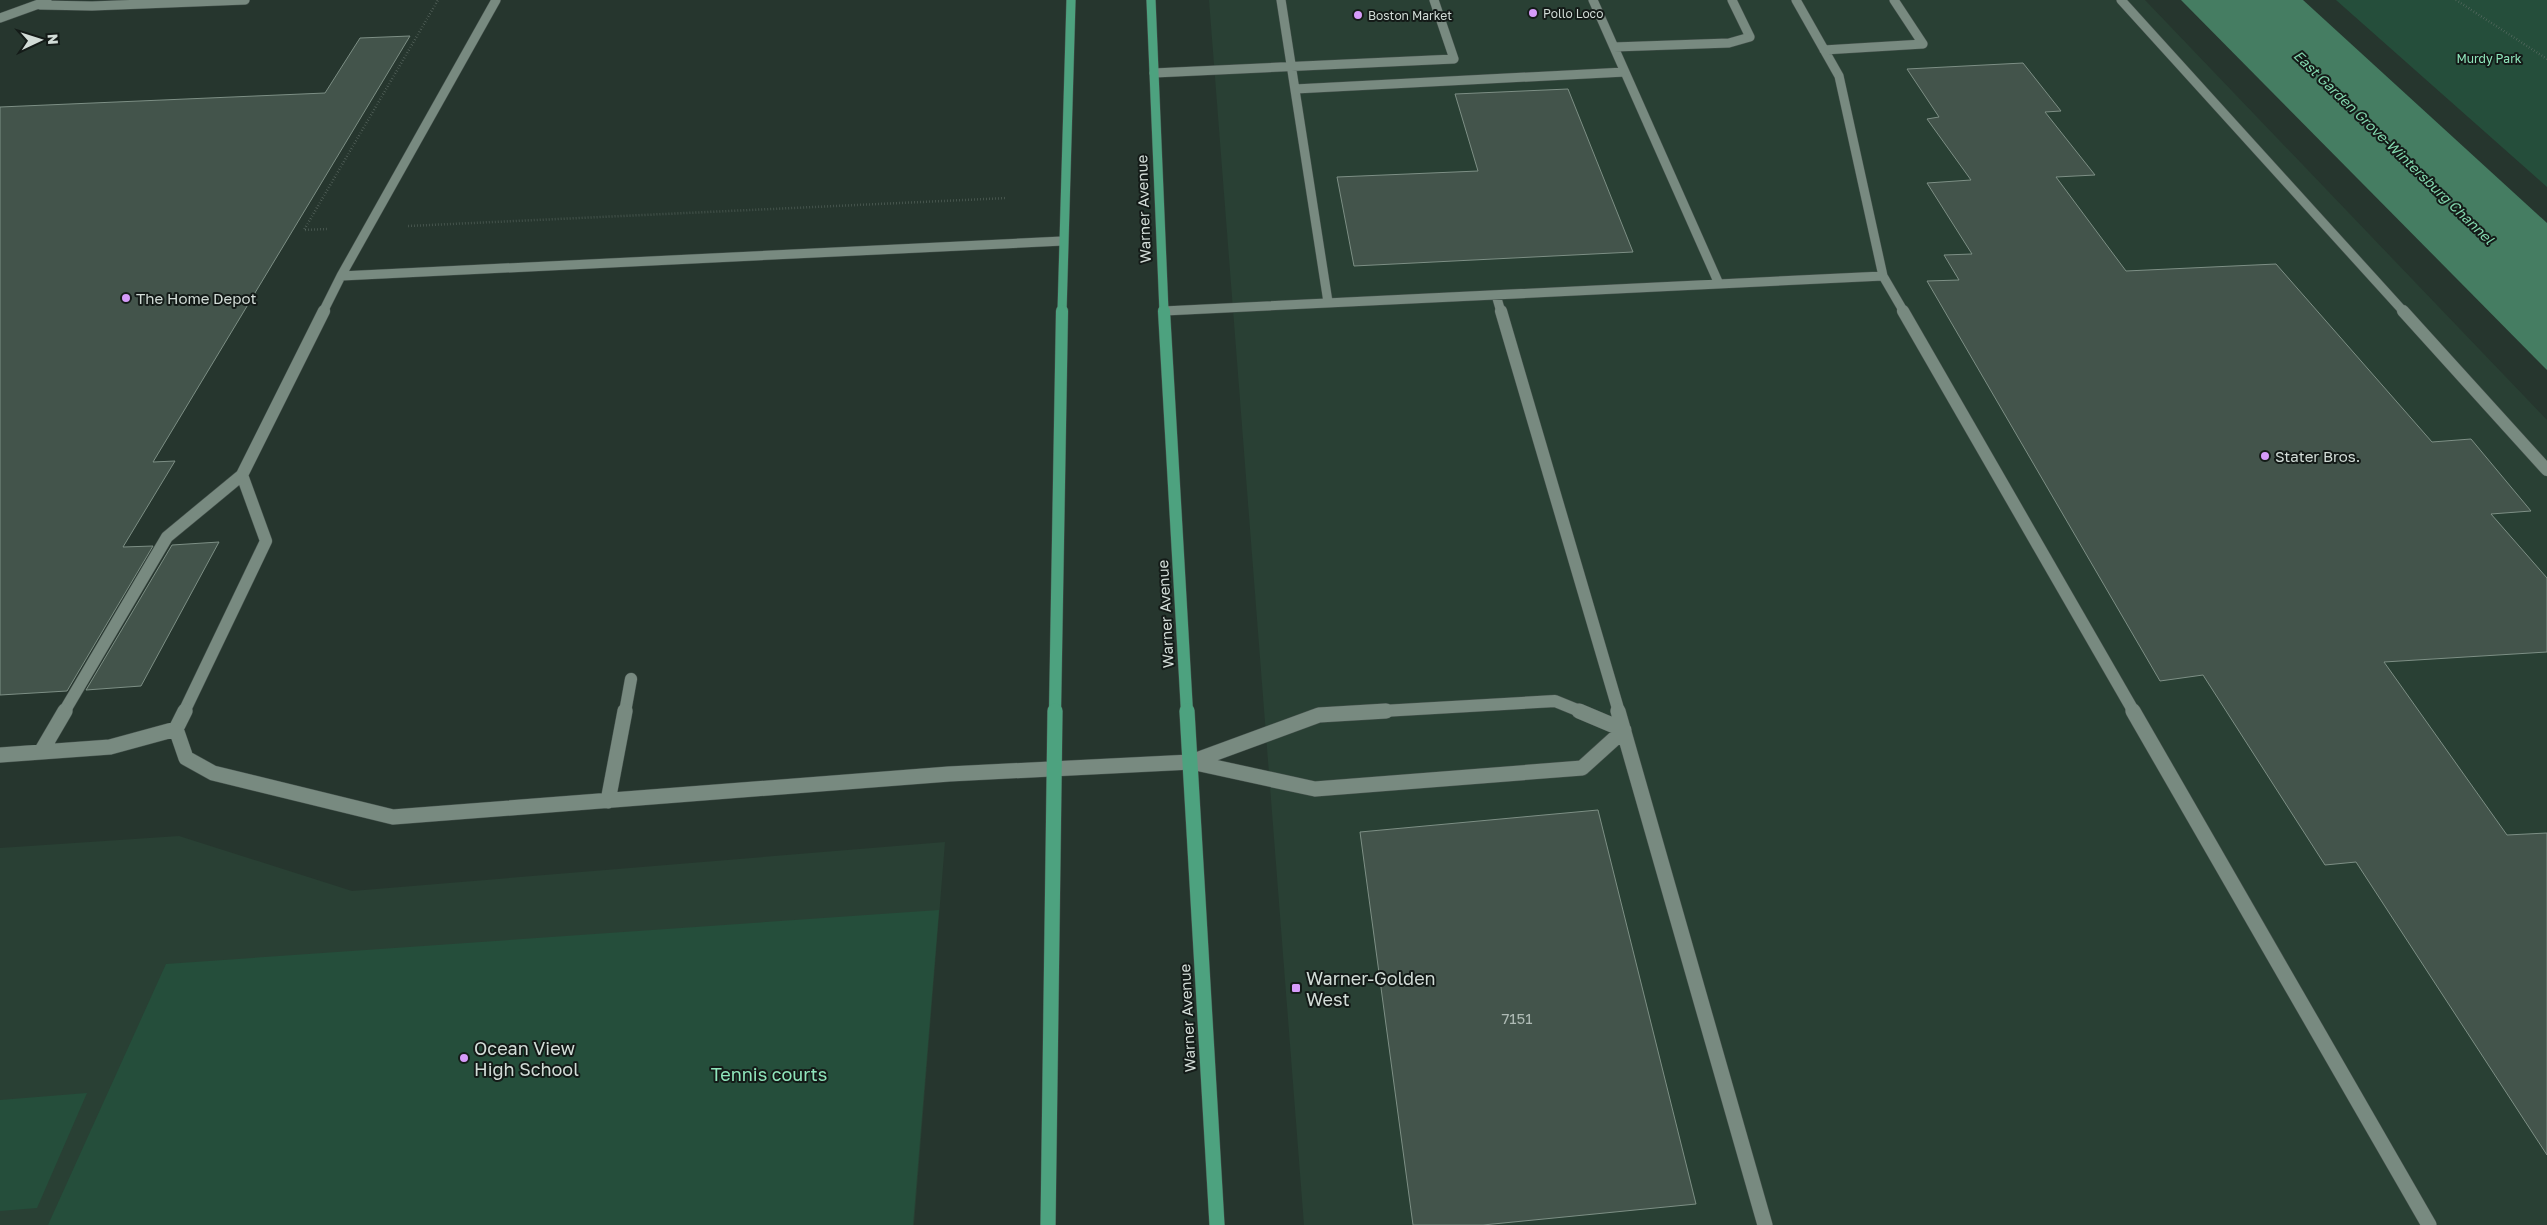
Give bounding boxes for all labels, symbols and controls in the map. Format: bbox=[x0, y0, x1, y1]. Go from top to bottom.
place label: Pollo Loco bbox=[1543, 6, 1603, 21]
marker: Pollo Loco bbox=[1527, 7, 1539, 19]
place label: Boston Market bbox=[1368, 8, 1452, 23]
marker: Boston Market bbox=[1352, 9, 1364, 21]
north arrow bbox=[15, 15, 65, 65]
text: N bbox=[45, 33, 62, 45]
water label: East Garden Grove-Wintersburg Channel bbox=[2290, 47, 2498, 248]
park label: Murdy Park bbox=[2456, 51, 2522, 66]
street label: Warner Avenue bbox=[1132, 154, 1154, 264]
place label: The Home Depot bbox=[136, 289, 257, 307]
marker: The Home Depot bbox=[120, 292, 132, 304]
place label: Stater Bros. bbox=[2275, 447, 2360, 465]
marker: Stater Bros. bbox=[2259, 450, 2271, 462]
street label: Warner Avenue bbox=[1153, 559, 1177, 669]
street label: Warner Avenue bbox=[1175, 963, 1199, 1073]
place label: Warner-Golden West bbox=[1306, 967, 1436, 1010]
marker: Warner-Golden West bbox=[1290, 982, 1302, 994]
house number: 7151 bbox=[1501, 1009, 1533, 1027]
place label: Ocean View High School bbox=[474, 1037, 579, 1080]
marker: Ocean View High School bbox=[458, 1052, 470, 1064]
park label: Tennis courts bbox=[711, 1063, 827, 1085]

